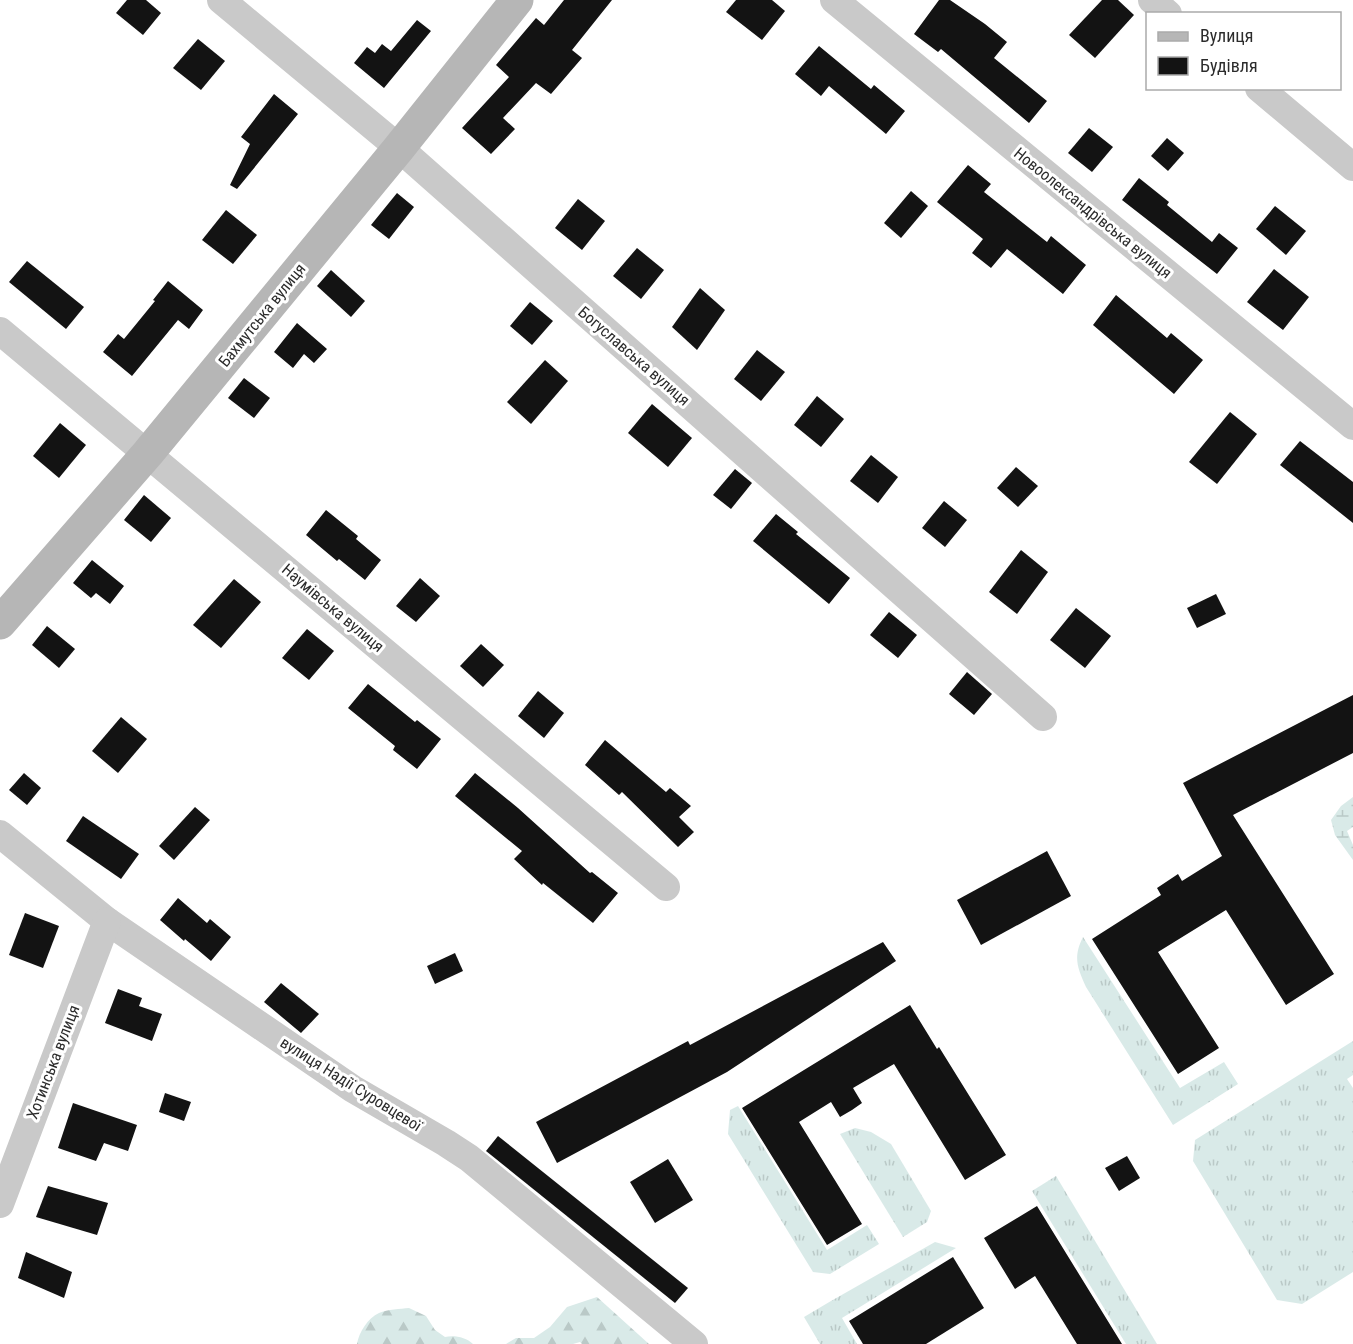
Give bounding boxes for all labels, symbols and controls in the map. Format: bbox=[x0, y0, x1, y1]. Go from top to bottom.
legend bbox=[1146, 12, 1341, 90]
text: Вулиця bbox=[1200, 25, 1254, 46]
text: Будівля bbox=[1200, 55, 1258, 76]
street label: Новоолександрівська вулиця bbox=[1010, 143, 1176, 283]
street label: Бахмутська вулиця bbox=[214, 259, 310, 371]
street label: Богуславська вулиця bbox=[574, 302, 694, 410]
street label: Наумівська вулиця bbox=[278, 560, 388, 656]
street label: Хотинська вулиця bbox=[23, 1002, 83, 1122]
street label: вулиця Надії Суровцевої bbox=[277, 1033, 426, 1136]

